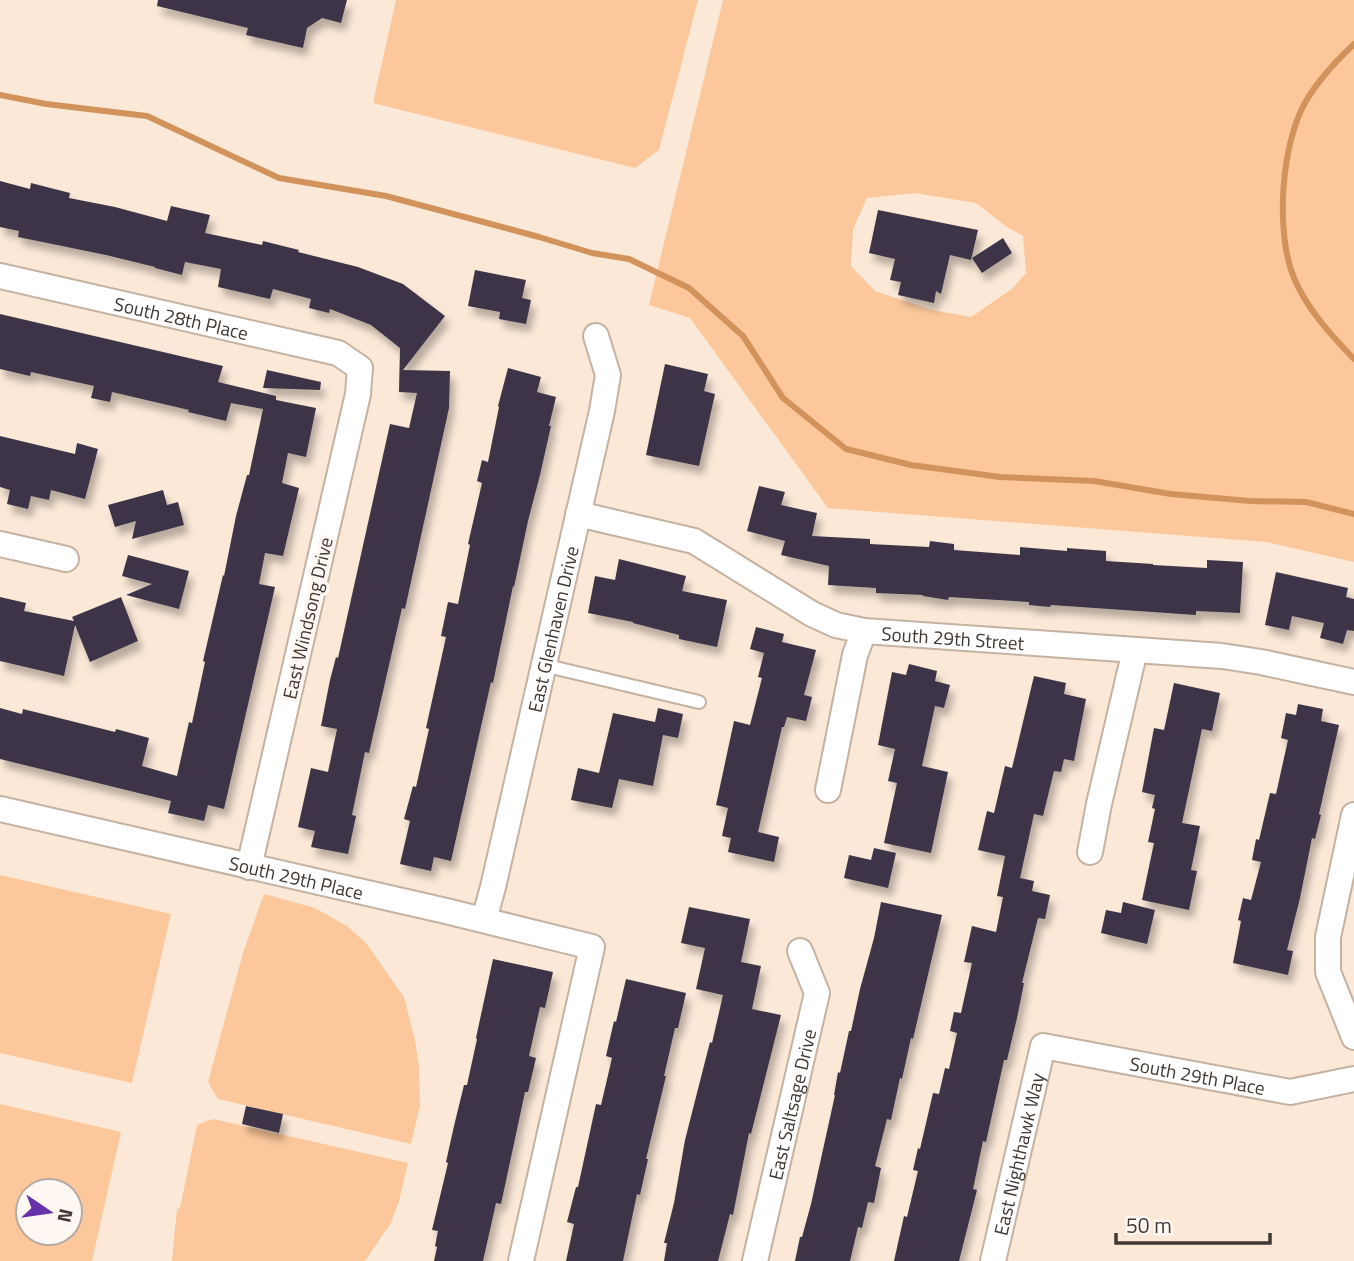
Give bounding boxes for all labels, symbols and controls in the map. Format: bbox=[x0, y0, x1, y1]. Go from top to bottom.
street label: South 28th Place bbox=[111, 288, 251, 347]
street label: East Windsong Drive bbox=[274, 534, 340, 702]
street label: East Glenhaven Drive bbox=[519, 543, 585, 715]
street label: South 29th Street bbox=[881, 618, 1026, 657]
street label: South 29th Place bbox=[226, 847, 366, 906]
street label: East Saltsage Drive bbox=[760, 1026, 823, 1183]
street label: South 29th Place bbox=[1128, 1048, 1268, 1102]
street label: East Nighthawk Way bbox=[985, 1070, 1051, 1238]
north arrow bbox=[14, 1177, 84, 1247]
scale bar bbox=[1116, 1202, 1270, 1246]
text: N bbox=[50, 1206, 82, 1226]
text: 50 m bbox=[1126, 1209, 1172, 1241]

